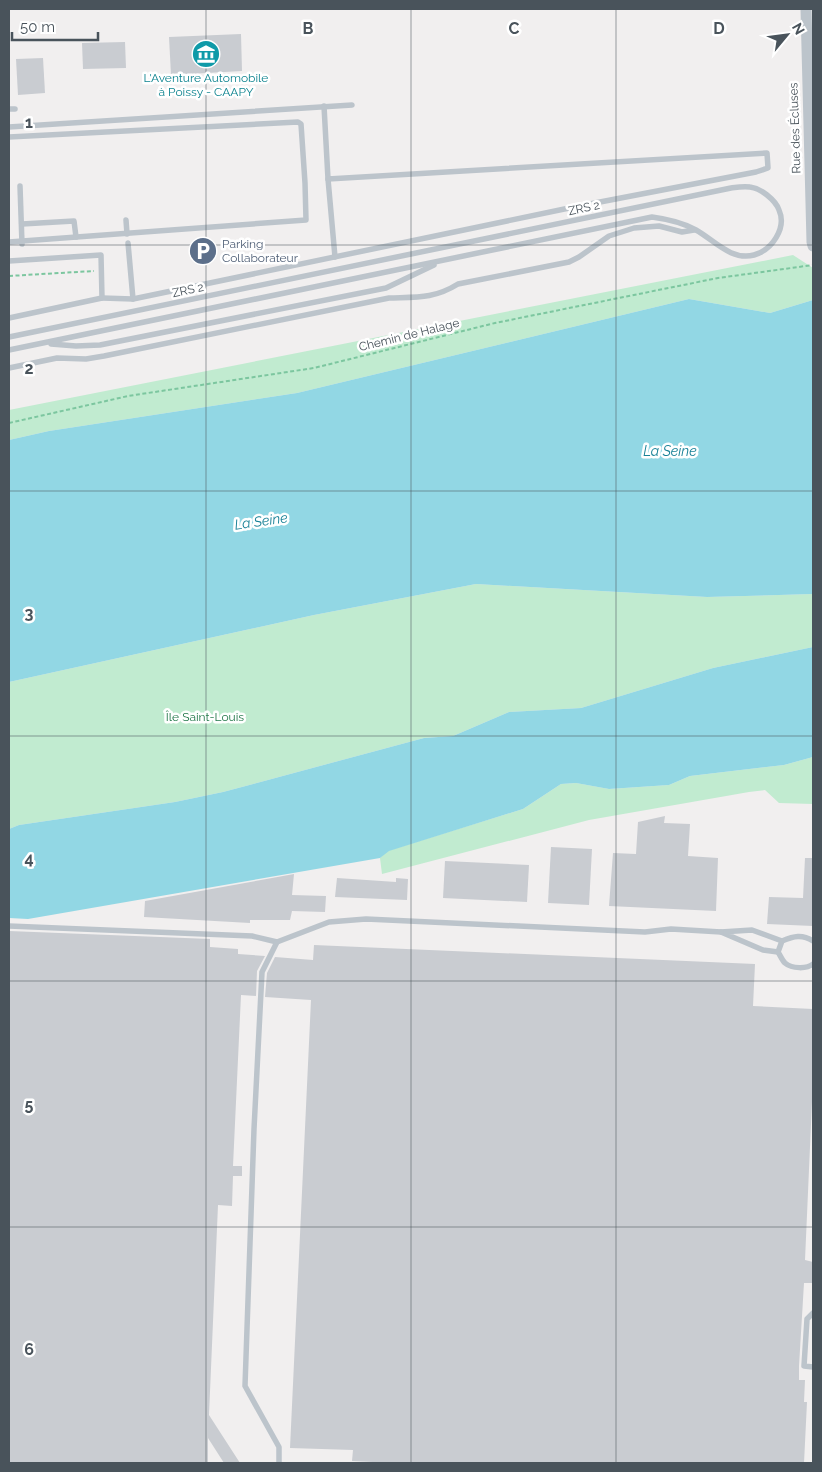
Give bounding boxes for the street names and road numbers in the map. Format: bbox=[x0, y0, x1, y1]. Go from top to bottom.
street label: Rue des Écluses bbox=[786, 82, 804, 174]
street label: ZRS 2 bbox=[567, 198, 601, 218]
street label: ZRS 2 bbox=[171, 280, 205, 300]
street label: Chemin de Halage bbox=[357, 316, 461, 354]

